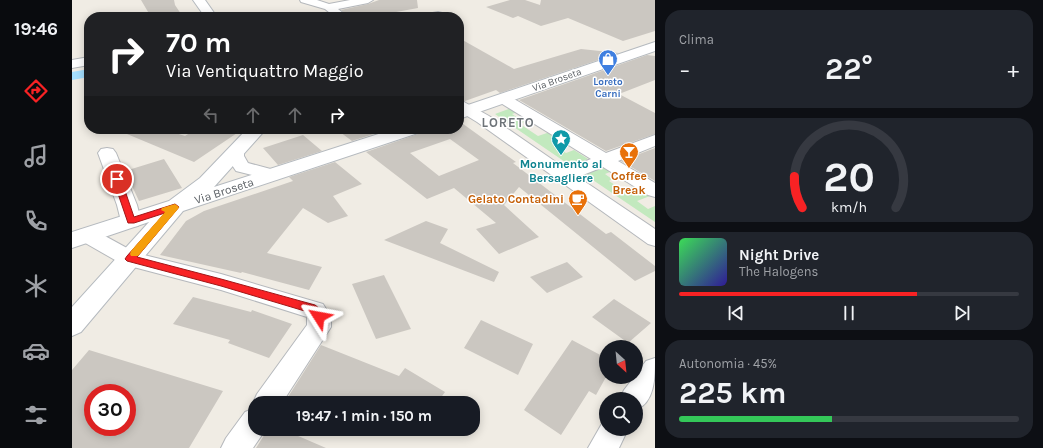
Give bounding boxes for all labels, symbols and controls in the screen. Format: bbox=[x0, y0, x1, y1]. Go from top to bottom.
text: 19:46 bbox=[14, 18, 58, 40]
text: 70 m bbox=[166, 26, 231, 59]
icon: right bbox=[100, 28, 152, 80]
text: Clima bbox=[679, 32, 714, 47]
shop icon: Loreto Carni bbox=[597, 48, 619, 76]
text: 22° bbox=[825, 51, 873, 87]
text: − bbox=[679, 57, 691, 83]
text: + bbox=[1007, 57, 1019, 83]
text: Via Ventiquattro Maggio bbox=[166, 60, 364, 82]
street label: Via Broseta bbox=[531, 66, 583, 94]
place label: Loreto Carni bbox=[593, 76, 623, 100]
icon: directions bbox=[22, 77, 50, 105]
icon: left bbox=[200, 104, 222, 126]
icon: ahead bbox=[242, 104, 264, 126]
icon: ahead bbox=[284, 104, 306, 126]
icon: right bbox=[326, 104, 348, 126]
district label: LORETO bbox=[481, 115, 535, 130]
place icon: Monumento al Bersagliere bbox=[550, 128, 572, 156]
bar icon: Coffee Break bbox=[618, 141, 640, 169]
icon: music bbox=[22, 142, 50, 170]
text: 20 bbox=[823, 153, 875, 201]
place label: Monumento al Bersagliere bbox=[520, 157, 602, 185]
pin bbox=[100, 162, 134, 196]
icon: arrive bbox=[106, 168, 128, 190]
place label: Coffee Break bbox=[611, 169, 647, 197]
street label: Via Broseta bbox=[192, 175, 256, 207]
cafe icon: Gelato Contadini bbox=[567, 188, 589, 216]
place label: Gelato Contadini bbox=[468, 192, 564, 206]
text: km/h bbox=[831, 199, 867, 216]
icon: phone bbox=[22, 207, 50, 235]
text: Night Drive bbox=[739, 246, 819, 264]
text: The Halogens bbox=[739, 264, 818, 279]
icon: climate bbox=[22, 272, 50, 300]
position arrow bbox=[298, 296, 340, 338]
icon: previous bbox=[725, 302, 747, 324]
icon: pause bbox=[838, 302, 860, 324]
icon: next bbox=[951, 302, 973, 324]
icon: car bbox=[22, 337, 50, 365]
north arrow bbox=[599, 340, 643, 384]
map controls bbox=[599, 340, 643, 436]
text: Autonomia · 45% bbox=[679, 356, 777, 371]
text: 225 km bbox=[679, 375, 787, 411]
speed limit sign: 30 bbox=[84, 384, 136, 436]
button: search bbox=[599, 392, 643, 436]
icon: filters bbox=[22, 401, 50, 429]
text: 19:47 · 1 min · 150 m bbox=[296, 407, 432, 425]

